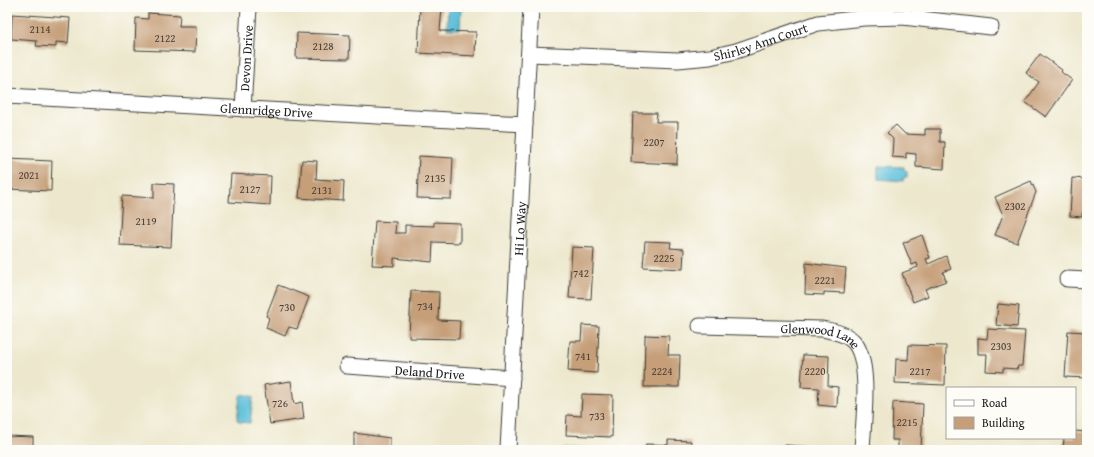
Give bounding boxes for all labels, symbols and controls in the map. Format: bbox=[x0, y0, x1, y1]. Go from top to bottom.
street label: Shirley Ann Court bbox=[712, 18, 810, 65]
house number: 2114 bbox=[29, 21, 51, 37]
street label: Devon Drive bbox=[235, 24, 257, 92]
house number: 2122 bbox=[154, 30, 176, 46]
house number: 2128 bbox=[312, 38, 334, 54]
street label: Glennridge Drive bbox=[220, 98, 313, 122]
house number: 2207 bbox=[643, 134, 665, 150]
house number: 2021 bbox=[18, 167, 40, 183]
house number: 2135 bbox=[424, 170, 446, 186]
house number: 2127 bbox=[239, 181, 261, 197]
house number: 2131 bbox=[311, 182, 333, 198]
house number: 2302 bbox=[1004, 198, 1026, 214]
street label: Hi Lo Way bbox=[509, 200, 530, 256]
house number: 2119 bbox=[135, 213, 157, 229]
house number: 2225 bbox=[653, 250, 675, 266]
house number: 742 bbox=[573, 265, 589, 281]
house number: 2221 bbox=[814, 272, 836, 288]
house number: 734 bbox=[417, 298, 433, 314]
house number: 730 bbox=[279, 299, 295, 315]
street label: Glenwood Lane bbox=[780, 318, 865, 352]
house number: 2303 bbox=[990, 338, 1012, 354]
house number: 741 bbox=[575, 348, 591, 364]
street label: Deland Drive bbox=[394, 360, 465, 384]
house number: 2224 bbox=[651, 363, 673, 379]
house number: 2220 bbox=[804, 363, 826, 379]
house number: 2217 bbox=[909, 363, 931, 379]
legend bbox=[946, 387, 1076, 439]
text: Road bbox=[982, 394, 1008, 411]
house number: 726 bbox=[272, 395, 288, 411]
house number: 733 bbox=[589, 408, 605, 424]
house number: 2215 bbox=[896, 414, 918, 430]
text: Building bbox=[982, 414, 1025, 431]

